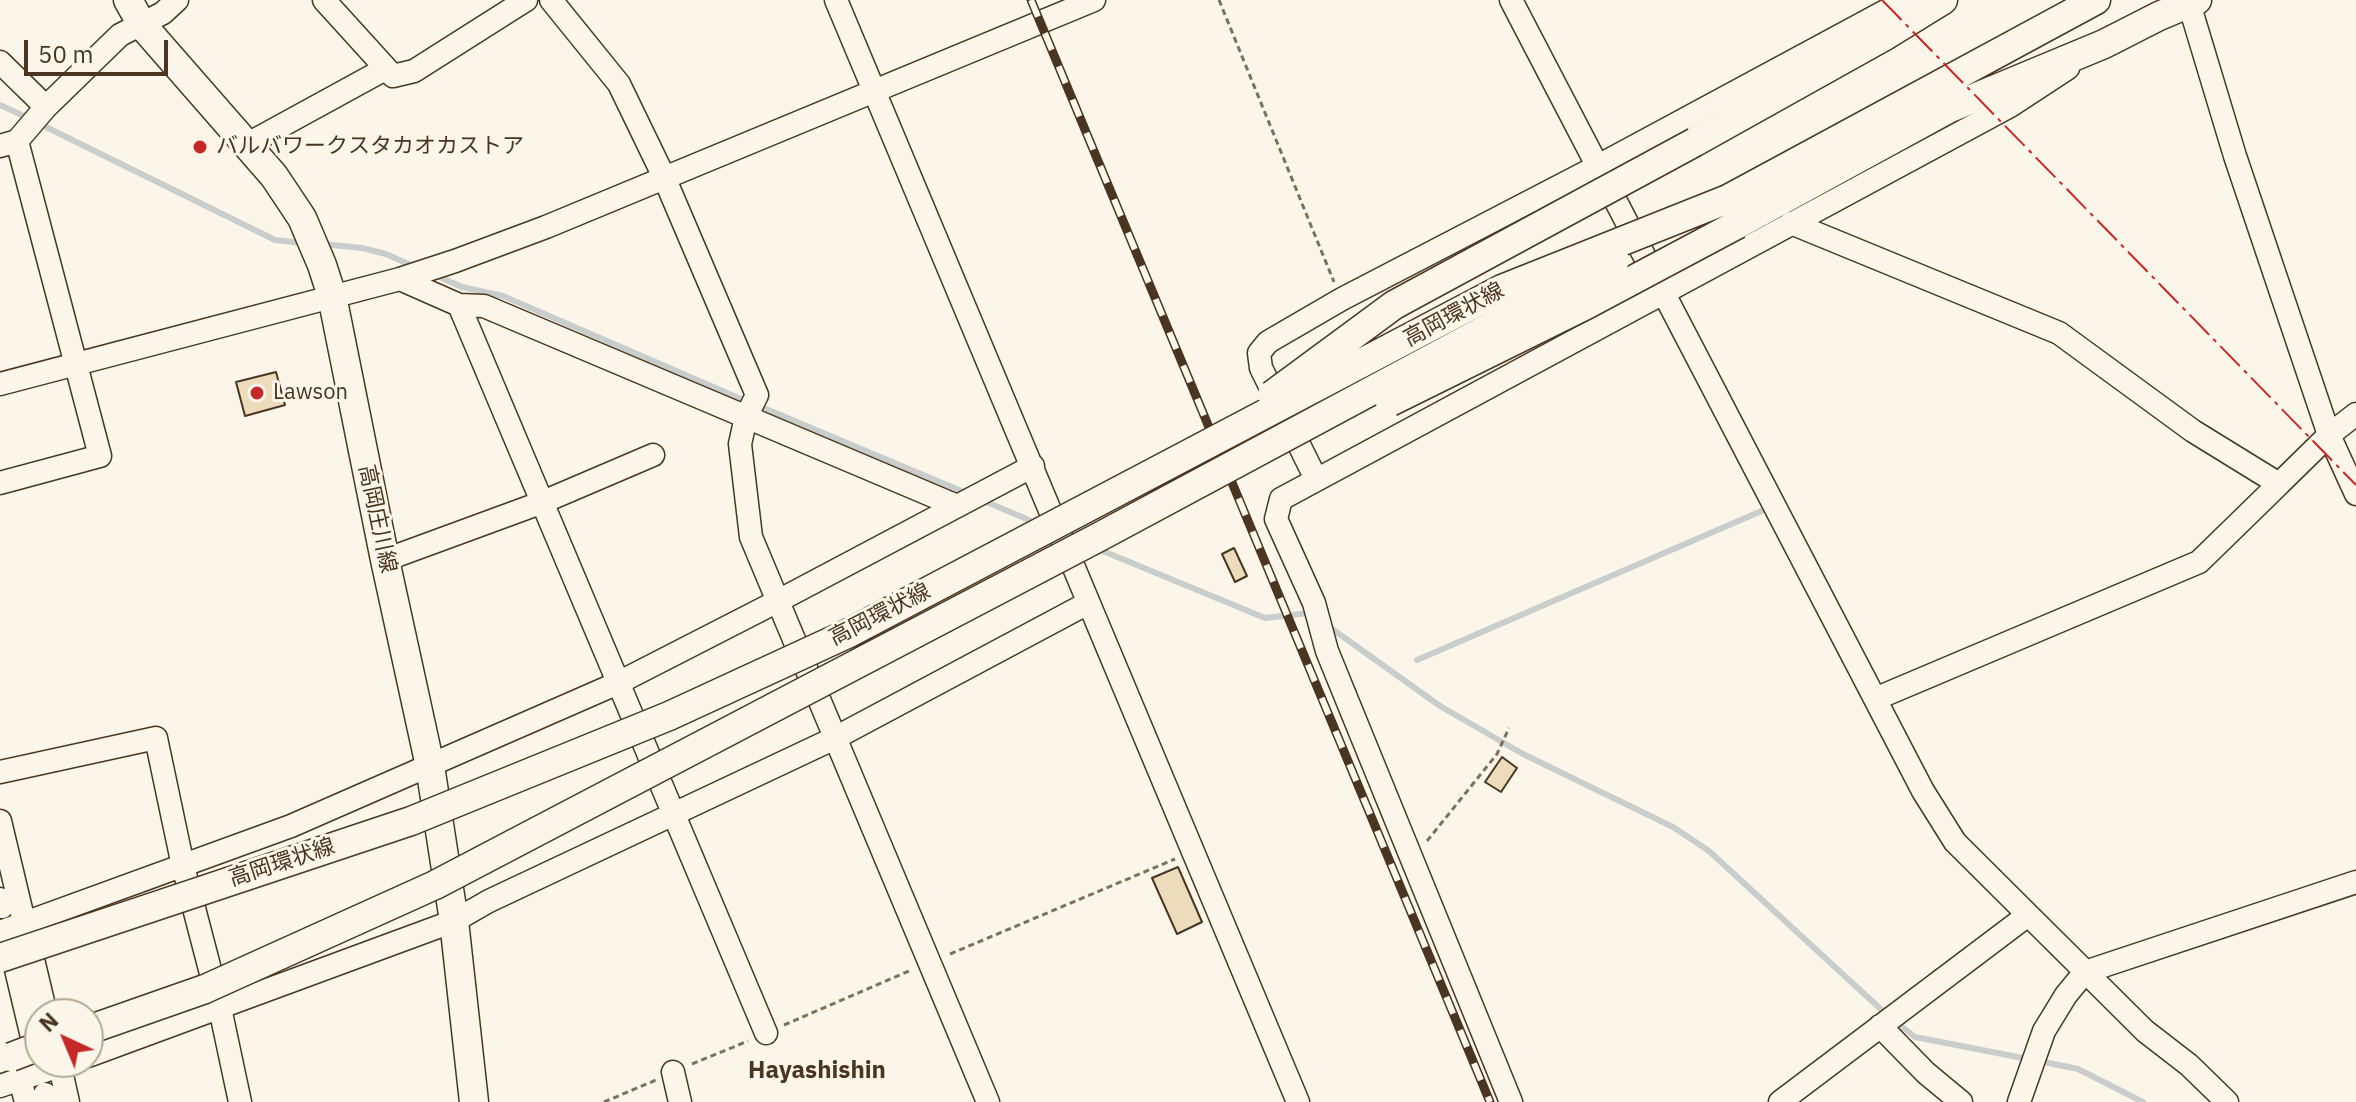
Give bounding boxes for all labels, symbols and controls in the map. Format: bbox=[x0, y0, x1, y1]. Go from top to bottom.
scale bar bbox=[28, 24, 172, 74]
text: 50 m bbox=[38, 38, 93, 70]
place label: バルバワークスタカオカストア bbox=[216, 134, 524, 160]
marker: バルバワークスタカオカストア bbox=[191, 138, 209, 156]
street label: 高岡環状線 bbox=[1399, 278, 1509, 352]
place label: Lawson bbox=[273, 380, 348, 406]
marker: Lawson bbox=[248, 384, 266, 402]
street label: 高岡庄川線 bbox=[353, 462, 401, 576]
street label: 高岡環状線 bbox=[825, 578, 935, 652]
street label: 高岡環状線 bbox=[226, 833, 338, 893]
north arrow bbox=[24, 998, 104, 1078]
text: N bbox=[33, 1006, 64, 1038]
district label: Hayashishin bbox=[748, 1057, 886, 1085]

